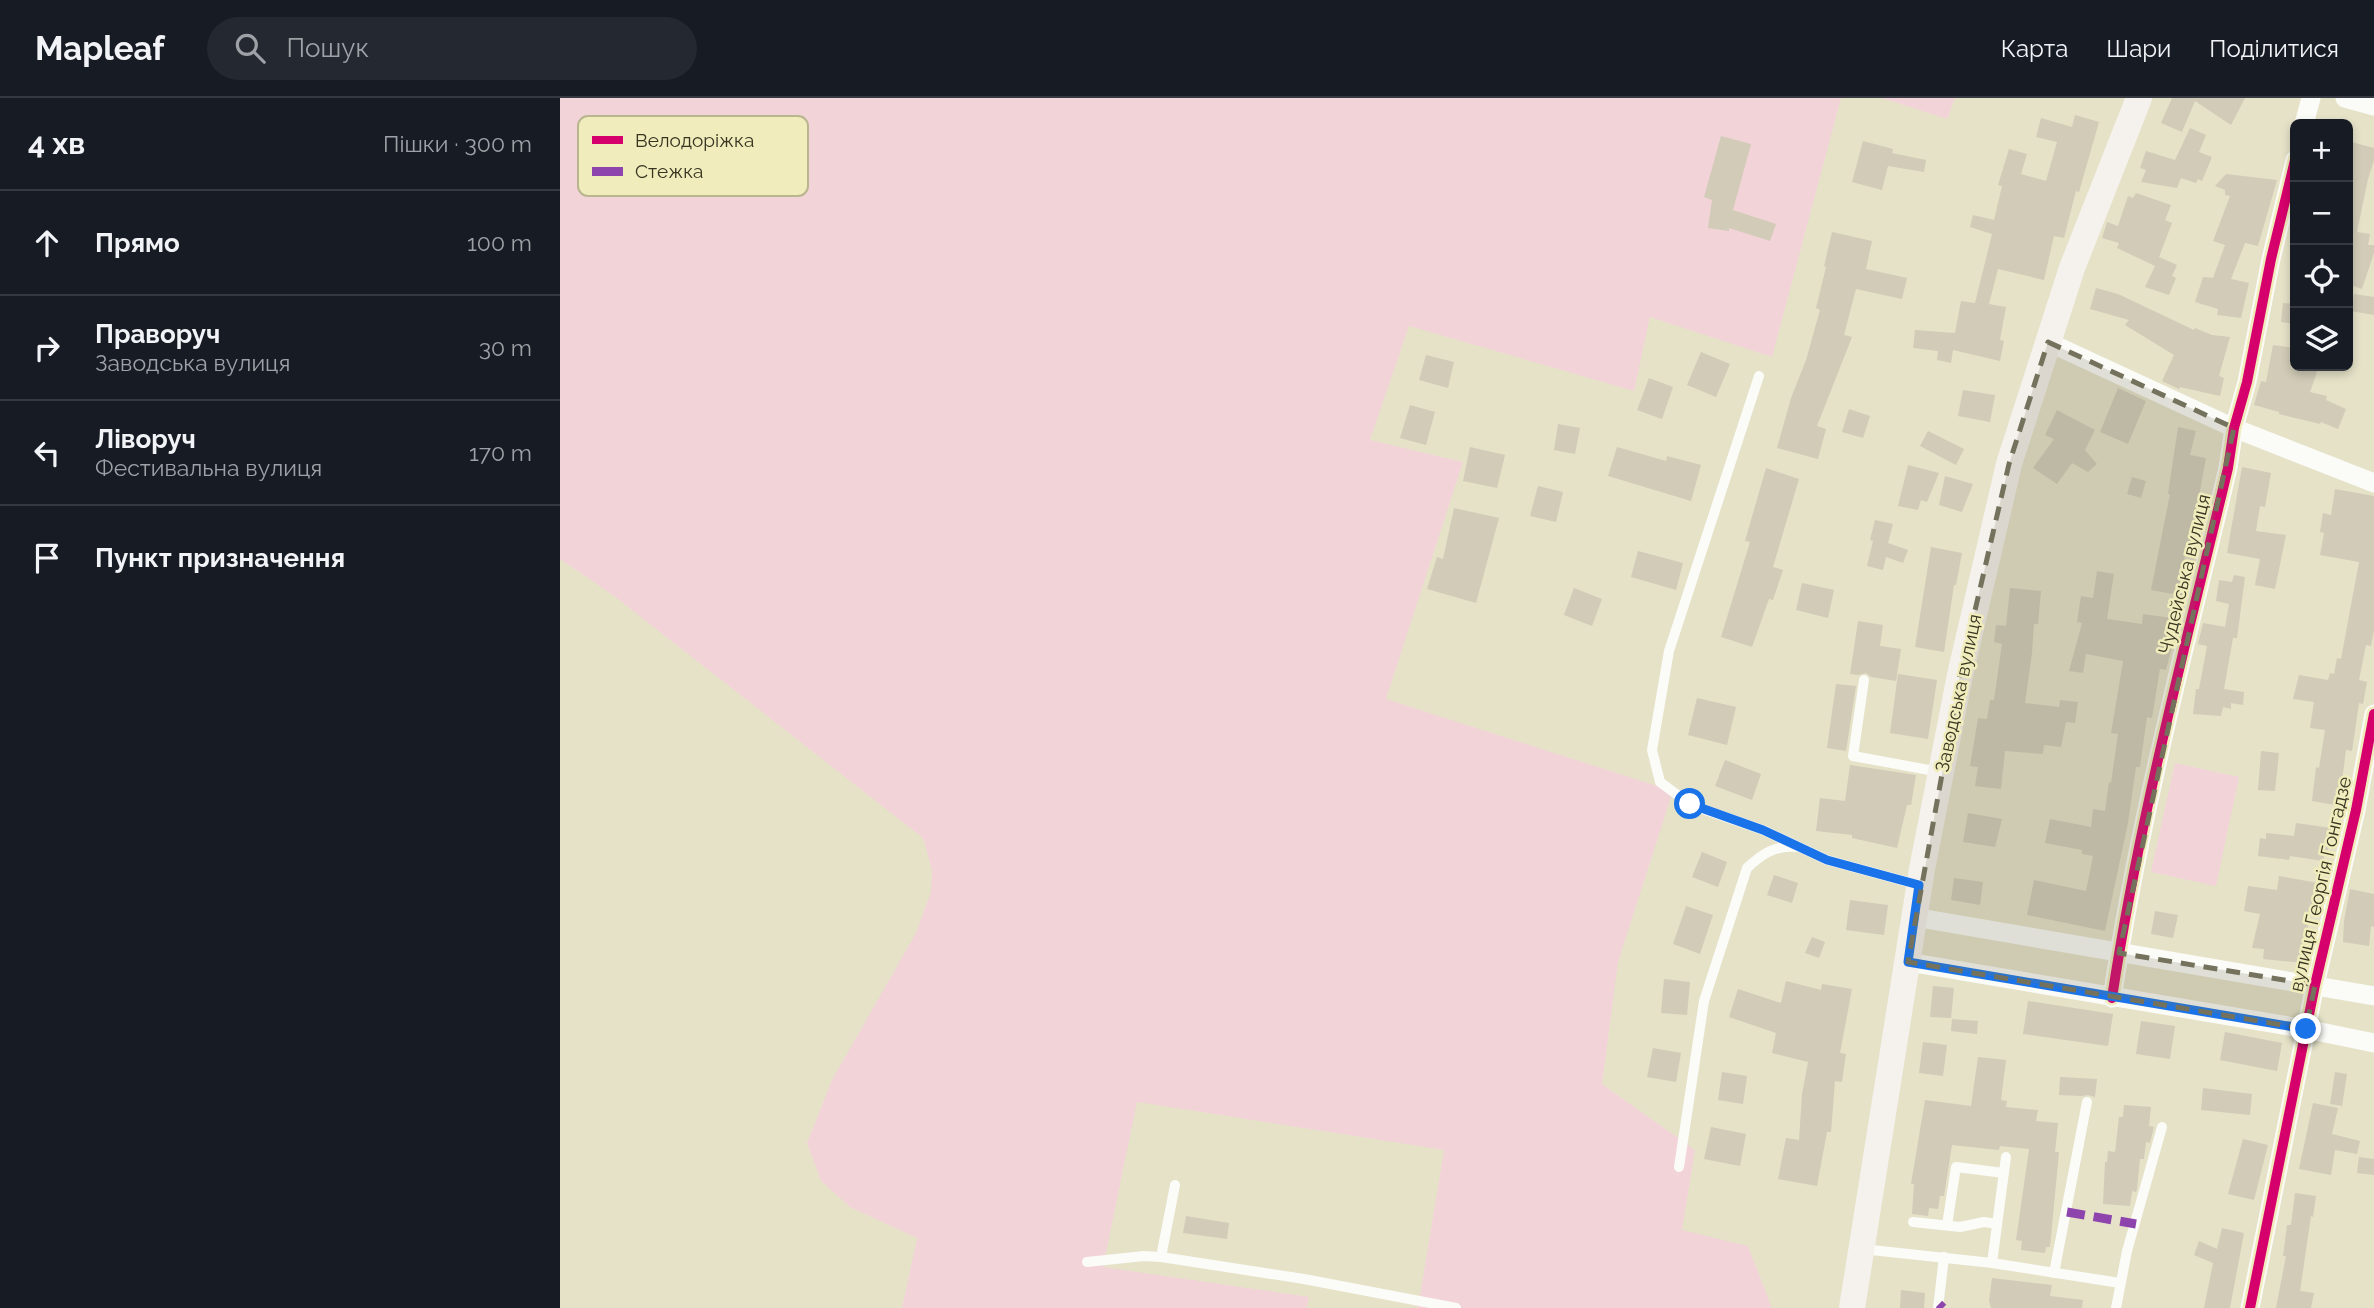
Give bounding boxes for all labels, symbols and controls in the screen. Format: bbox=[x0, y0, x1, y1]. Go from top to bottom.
search box bbox=[207, 17, 697, 80]
text: Mapleaf bbox=[35, 29, 165, 68]
icon: search bbox=[231, 29, 269, 67]
text: Пошук bbox=[287, 33, 369, 63]
text: Карта bbox=[2001, 34, 2068, 63]
text: Шари bbox=[2106, 34, 2171, 63]
text: Поділитися bbox=[2209, 34, 2339, 63]
legend bbox=[578, 116, 808, 196]
map controls bbox=[2290, 119, 2353, 371]
button: + bbox=[2290, 119, 2353, 182]
text: 4 хв bbox=[28, 126, 85, 161]
text: Велодоріжка bbox=[635, 129, 754, 151]
text: Пішки · 300 m bbox=[383, 130, 532, 157]
text: Стежка bbox=[635, 160, 703, 182]
button: − bbox=[2290, 182, 2353, 245]
icon: ahead bbox=[28, 224, 66, 262]
text: Прямо bbox=[95, 228, 180, 258]
text: 100 m bbox=[467, 229, 532, 256]
button: locate bbox=[2290, 245, 2353, 308]
button: layers bbox=[2290, 308, 2353, 371]
text: Праворуч bbox=[95, 319, 220, 349]
icon: right bbox=[28, 329, 66, 367]
text: 30 m bbox=[479, 334, 532, 361]
text: Заводська вулиця bbox=[95, 349, 290, 376]
text: Ліворуч bbox=[95, 424, 196, 454]
icon: left bbox=[28, 434, 66, 472]
text: 170 m bbox=[469, 439, 532, 466]
text: Фестивальна вулиця bbox=[95, 454, 322, 481]
street label: Чудейська вулиця bbox=[2153, 492, 2215, 656]
icon: arrive bbox=[28, 539, 66, 577]
text: Пункт призначення bbox=[95, 543, 345, 573]
street label: Заводська вулиця bbox=[1930, 612, 1986, 774]
street label: вулиця Георгія Гонгадзе bbox=[2285, 774, 2355, 994]
route start bbox=[1674, 788, 1705, 819]
route end bbox=[2290, 1013, 2321, 1044]

